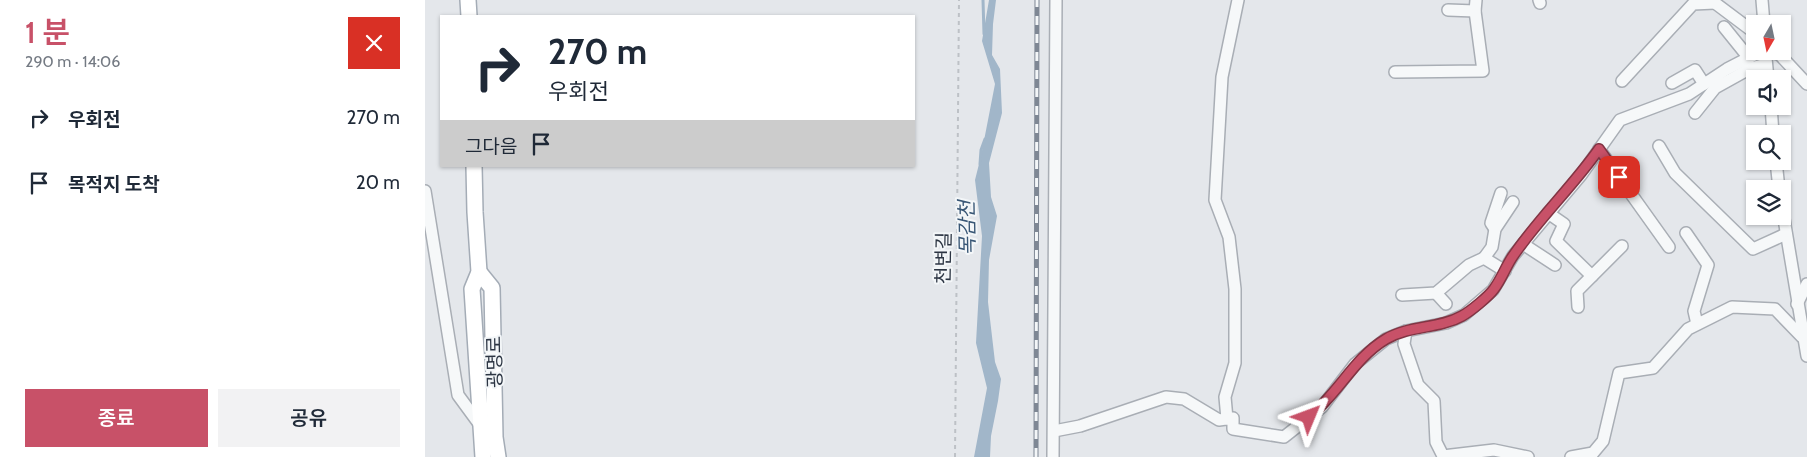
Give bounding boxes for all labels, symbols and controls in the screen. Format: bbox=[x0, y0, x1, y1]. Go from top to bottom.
text: 1 분 bbox=[25, 14, 70, 51]
north arrow bbox=[1746, 15, 1791, 60]
map controls bbox=[1746, 15, 1791, 225]
button: close bbox=[348, 17, 400, 69]
text: 270 m bbox=[548, 30, 647, 73]
icon: right bbox=[465, 35, 530, 100]
text: 290 m · 14:06 bbox=[25, 52, 120, 71]
button: sound bbox=[1746, 70, 1791, 115]
text: 우회전 bbox=[548, 78, 609, 105]
icon: right bbox=[25, 104, 53, 132]
text: 270 m bbox=[346, 106, 400, 129]
text: 우회전 bbox=[68, 108, 120, 131]
button: search bbox=[1746, 125, 1791, 170]
icon: arrive bbox=[527, 130, 555, 158]
text: 그다음 bbox=[465, 135, 517, 158]
pin bbox=[1598, 156, 1640, 198]
icon: arrive bbox=[1605, 163, 1633, 191]
icon: arrive bbox=[25, 169, 53, 197]
text: 20 m bbox=[356, 171, 400, 194]
text: 목적지 도착 bbox=[68, 173, 160, 196]
button: layers bbox=[1746, 180, 1791, 225]
water label: 목감천 bbox=[954, 198, 979, 256]
street label: 천변길 bbox=[932, 232, 955, 284]
street label: 광명로 bbox=[483, 336, 506, 388]
button: 종료 bbox=[25, 389, 208, 447]
button: 공유 bbox=[218, 389, 400, 447]
position arrow bbox=[1282, 390, 1334, 442]

